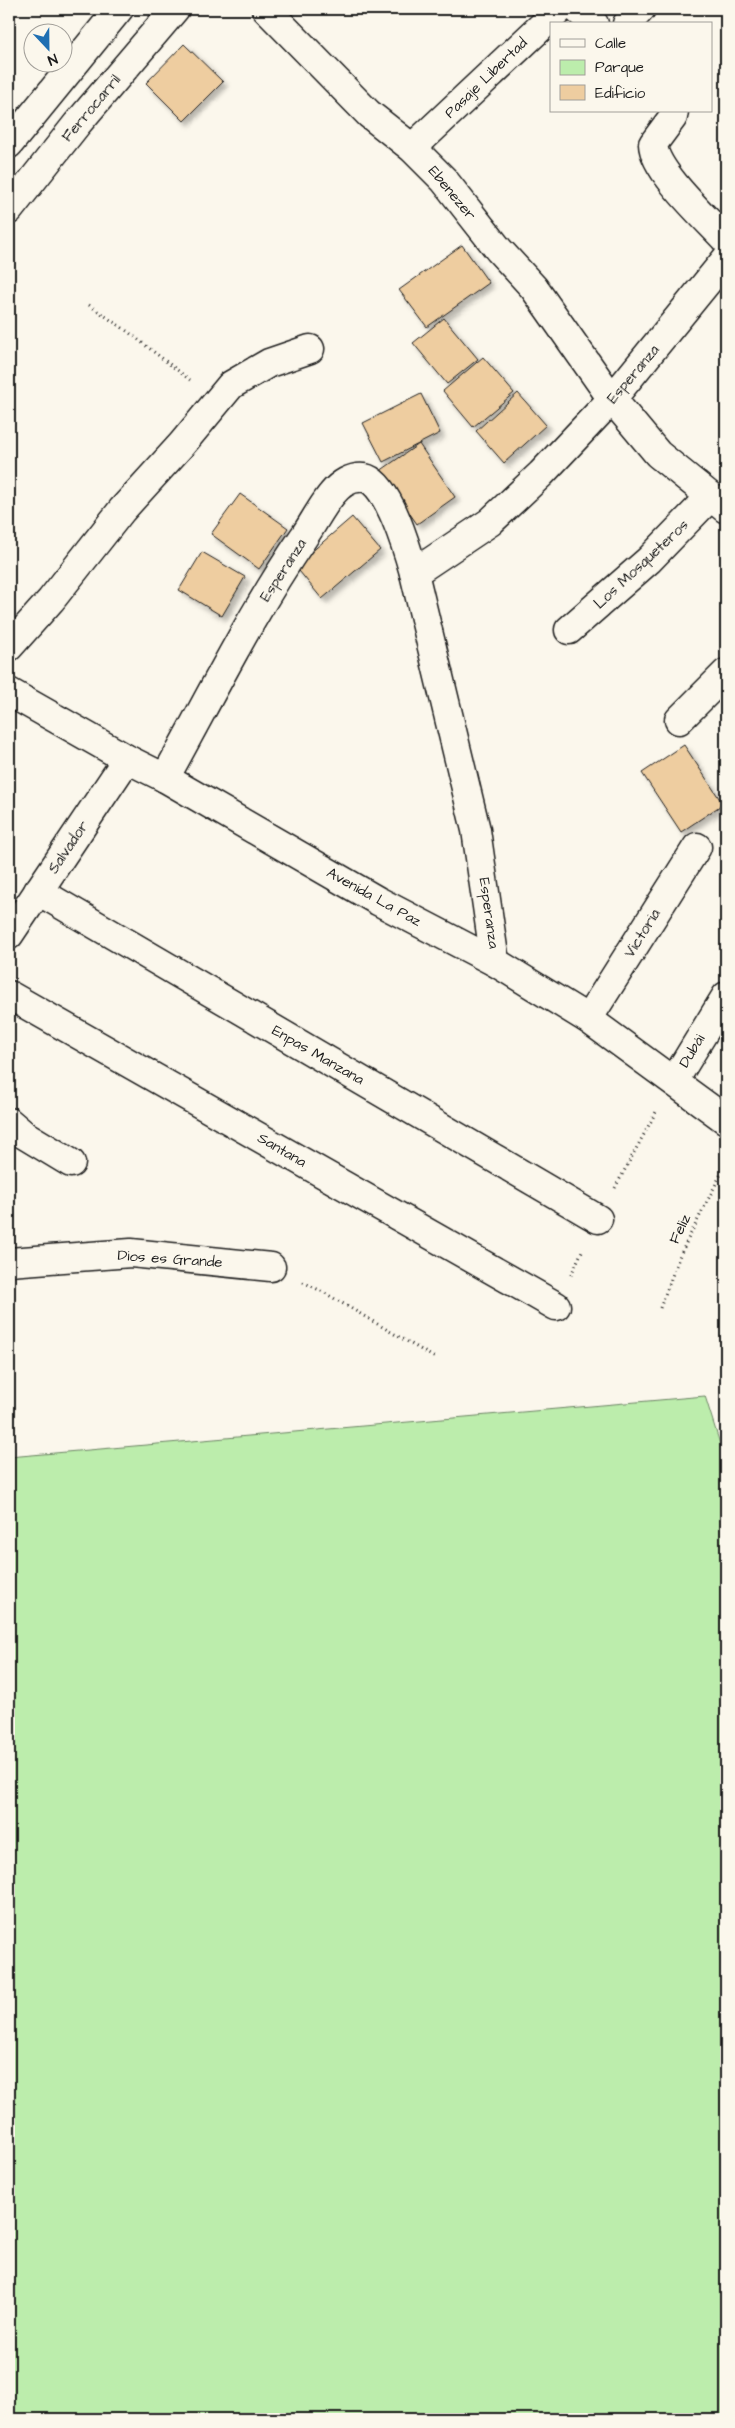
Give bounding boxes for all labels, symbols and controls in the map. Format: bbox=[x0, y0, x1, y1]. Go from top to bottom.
north arrow bbox=[22, 22, 72, 72]
legend bbox=[550, 22, 712, 112]
street label: Pasaje Libertad bbox=[440, 33, 532, 123]
text: Calle bbox=[595, 33, 626, 54]
text: N bbox=[44, 48, 60, 70]
text: Parque bbox=[595, 57, 644, 78]
street label: Ferrocarril bbox=[57, 70, 125, 146]
text: Edificio bbox=[595, 83, 646, 104]
street label: Ebenezer bbox=[423, 161, 481, 225]
street label: Esperanza bbox=[602, 340, 664, 408]
street label: Los Mosqueteros bbox=[589, 514, 693, 613]
street label: Esperanza bbox=[255, 534, 311, 606]
street label: Salvador bbox=[43, 816, 93, 878]
street label: Avenida La Paz bbox=[323, 862, 426, 932]
street label: Esperanza bbox=[474, 876, 504, 950]
street label: Victoria bbox=[619, 904, 665, 961]
street label: Enpas Manzana bbox=[268, 1020, 368, 1090]
street label: Dubái bbox=[674, 1030, 711, 1072]
street label: Santana bbox=[254, 1128, 311, 1173]
street label: Feliz bbox=[664, 1210, 696, 1247]
street label: Dios es Grande bbox=[117, 1245, 223, 1273]

